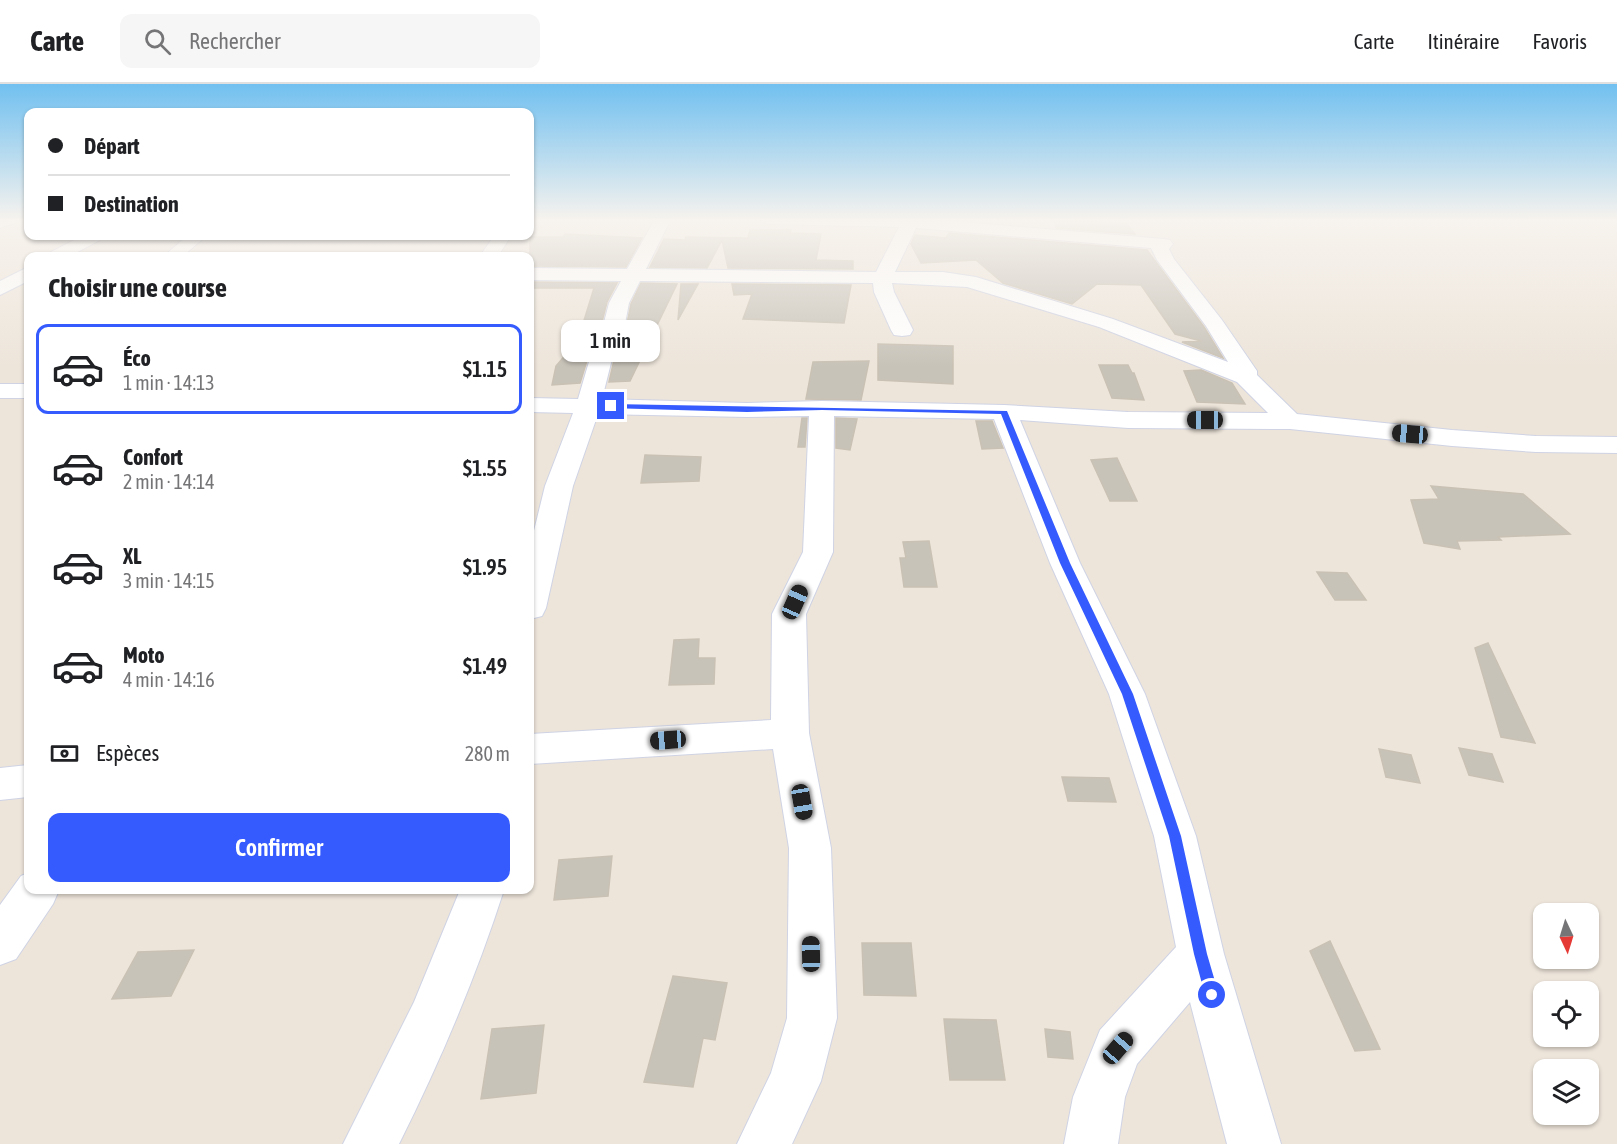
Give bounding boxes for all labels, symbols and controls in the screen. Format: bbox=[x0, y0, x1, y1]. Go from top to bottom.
search box bbox=[120, 14, 540, 68]
text: Carte bbox=[30, 25, 84, 57]
icon: search bbox=[141, 25, 174, 58]
text: Rechercher bbox=[189, 28, 281, 54]
text: Carte bbox=[1354, 29, 1394, 53]
text: Itinéraire bbox=[1427, 29, 1499, 53]
text: Favoris bbox=[1532, 29, 1587, 53]
text: Départ bbox=[84, 133, 140, 159]
text: Destination bbox=[84, 191, 179, 217]
text: Choisir une course bbox=[48, 272, 227, 303]
callout: 1 min bbox=[562, 319, 660, 361]
text: 1 min bbox=[590, 329, 631, 352]
icon: car bbox=[51, 342, 105, 396]
text: Éco bbox=[123, 345, 151, 371]
text: $1.15 bbox=[463, 356, 507, 382]
text: 1 min · 14:13 bbox=[123, 371, 215, 394]
route end bbox=[597, 392, 624, 419]
car bbox=[1187, 411, 1223, 429]
car bbox=[1391, 423, 1429, 445]
icon: car bbox=[51, 441, 105, 495]
text: Confort bbox=[123, 444, 183, 470]
text: $1.55 bbox=[463, 455, 507, 481]
text: 2 min · 14:14 bbox=[123, 470, 215, 493]
icon: car bbox=[51, 540, 105, 594]
text: XL bbox=[123, 543, 141, 569]
text: $1.95 bbox=[463, 554, 507, 580]
text: 3 min · 14:15 bbox=[123, 569, 215, 592]
car bbox=[779, 582, 811, 622]
icon: car bbox=[51, 639, 105, 693]
text: Moto bbox=[123, 642, 165, 668]
text: $1.49 bbox=[463, 653, 507, 679]
text: 4 min · 14:16 bbox=[123, 668, 215, 691]
car bbox=[649, 730, 687, 750]
icon: cash bbox=[48, 737, 81, 770]
text: Espèces bbox=[96, 740, 159, 766]
text: 280 m bbox=[465, 742, 510, 765]
car bbox=[790, 783, 814, 821]
button: Confirmer bbox=[48, 813, 510, 882]
north arrow bbox=[1533, 903, 1599, 969]
map controls bbox=[1533, 903, 1599, 1125]
car bbox=[802, 936, 820, 972]
route start bbox=[1198, 981, 1225, 1008]
button: locate bbox=[1533, 981, 1599, 1047]
car bbox=[1099, 1029, 1137, 1067]
button: layers bbox=[1533, 1059, 1599, 1125]

